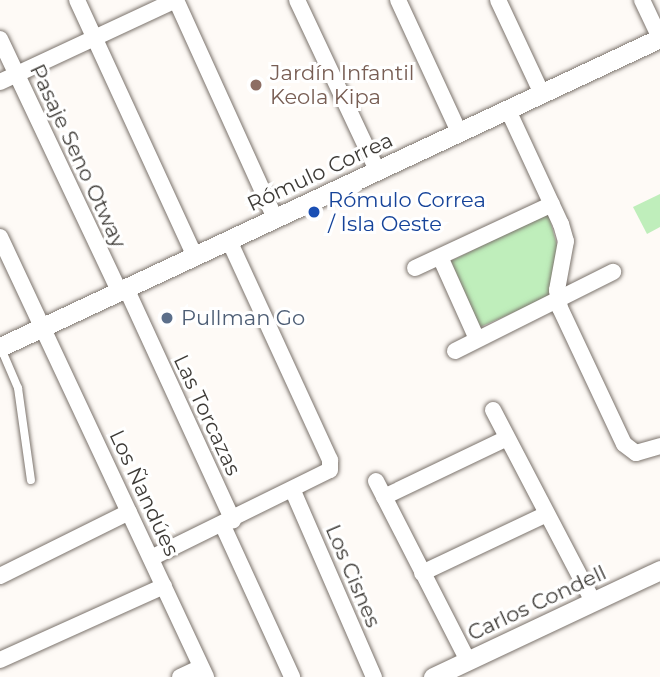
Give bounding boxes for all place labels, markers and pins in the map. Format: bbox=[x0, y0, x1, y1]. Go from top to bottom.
place label: Jardín Infantil Keola Kipa bbox=[270, 60, 415, 110]
marker: Jardín Infantil Keola Kipa bbox=[248, 77, 264, 93]
place label: Rómulo Correa / Isla Oeste bbox=[328, 187, 486, 237]
marker: Rómulo Correa / Isla Oeste bbox=[306, 204, 322, 220]
place label: Pullman Go bbox=[181, 305, 305, 331]
marker: Pullman Go bbox=[159, 310, 175, 326]

